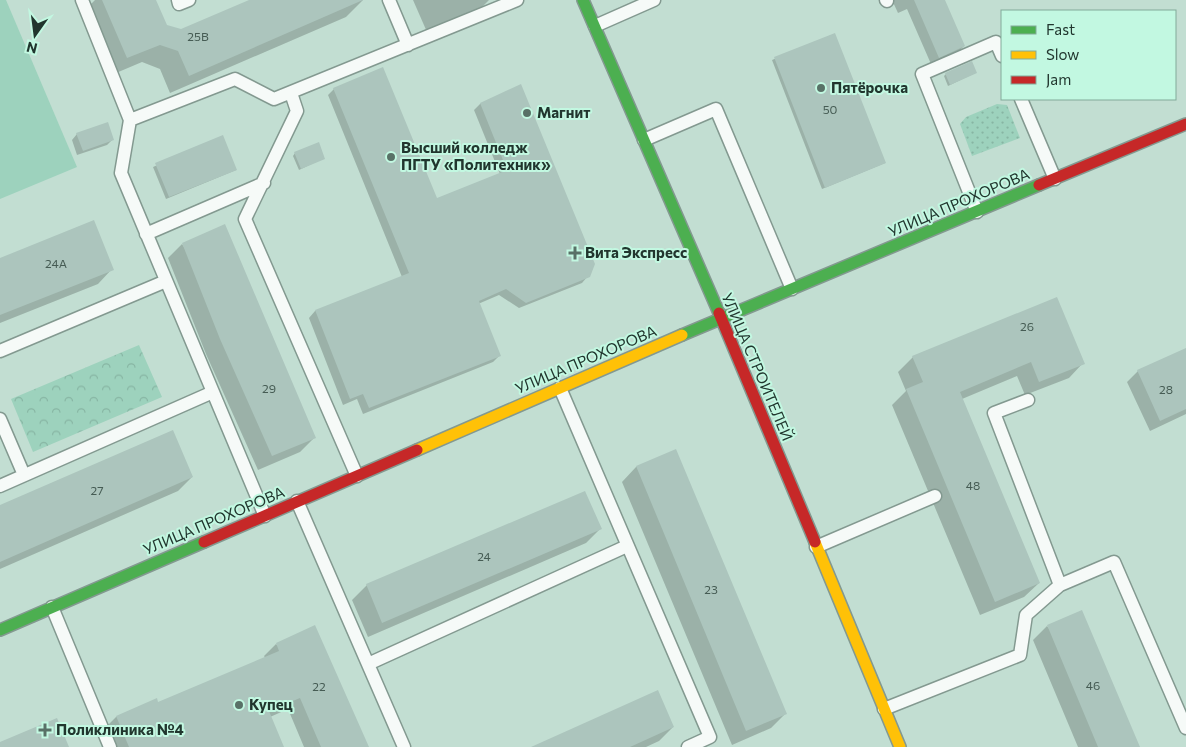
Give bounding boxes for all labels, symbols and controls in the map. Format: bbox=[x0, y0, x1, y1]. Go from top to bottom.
north arrow bbox=[10, 10, 60, 60]
legend bbox=[1001, 10, 1176, 100]
text: Fast bbox=[1046, 20, 1075, 38]
house number: 25В bbox=[187, 29, 209, 43]
text: N bbox=[25, 39, 39, 58]
text: Slow bbox=[1046, 45, 1079, 63]
text: Jam bbox=[1046, 70, 1071, 88]
place label: Пятёрочка bbox=[831, 78, 908, 96]
marker: Пятёрочка bbox=[815, 82, 827, 94]
house number: 50 bbox=[823, 102, 838, 116]
place label: Магнит bbox=[537, 103, 590, 121]
marker: Магнит bbox=[521, 107, 533, 119]
place label: Высший колледж ПГТУ «Политехник» bbox=[401, 138, 551, 173]
marker: Высший колледж ПГТУ «Политехник» bbox=[385, 151, 397, 163]
street label: УЛИЦА ПРОХОРОВА bbox=[885, 164, 1032, 240]
place label: Вита Экспресс bbox=[585, 243, 687, 261]
marker: Вита Экспресс bbox=[569, 247, 581, 259]
house number: 24А bbox=[45, 256, 67, 270]
street label: УЛИЦА СТРОИТЕЛЕЙ bbox=[719, 290, 797, 443]
house number: 26 bbox=[1020, 319, 1034, 333]
street label: УЛИЦА ПРОХОРОВА bbox=[512, 321, 659, 397]
house number: 29 bbox=[262, 381, 276, 395]
house number: 28 bbox=[1159, 382, 1173, 396]
house number: 48 bbox=[966, 478, 980, 492]
street label: УЛИЦА ПРОХОРОВА bbox=[140, 482, 287, 558]
house number: 27 bbox=[91, 483, 103, 497]
house number: 24 bbox=[477, 549, 491, 563]
house number: 23 bbox=[704, 582, 718, 596]
house number: 46 bbox=[1086, 678, 1100, 692]
house number: 22 bbox=[312, 679, 326, 693]
place label: Купец bbox=[249, 695, 293, 713]
marker: Купец bbox=[233, 699, 245, 711]
place label: Поликлиника №4 bbox=[56, 720, 184, 738]
marker: Поликлиника №4 bbox=[38, 723, 52, 737]

